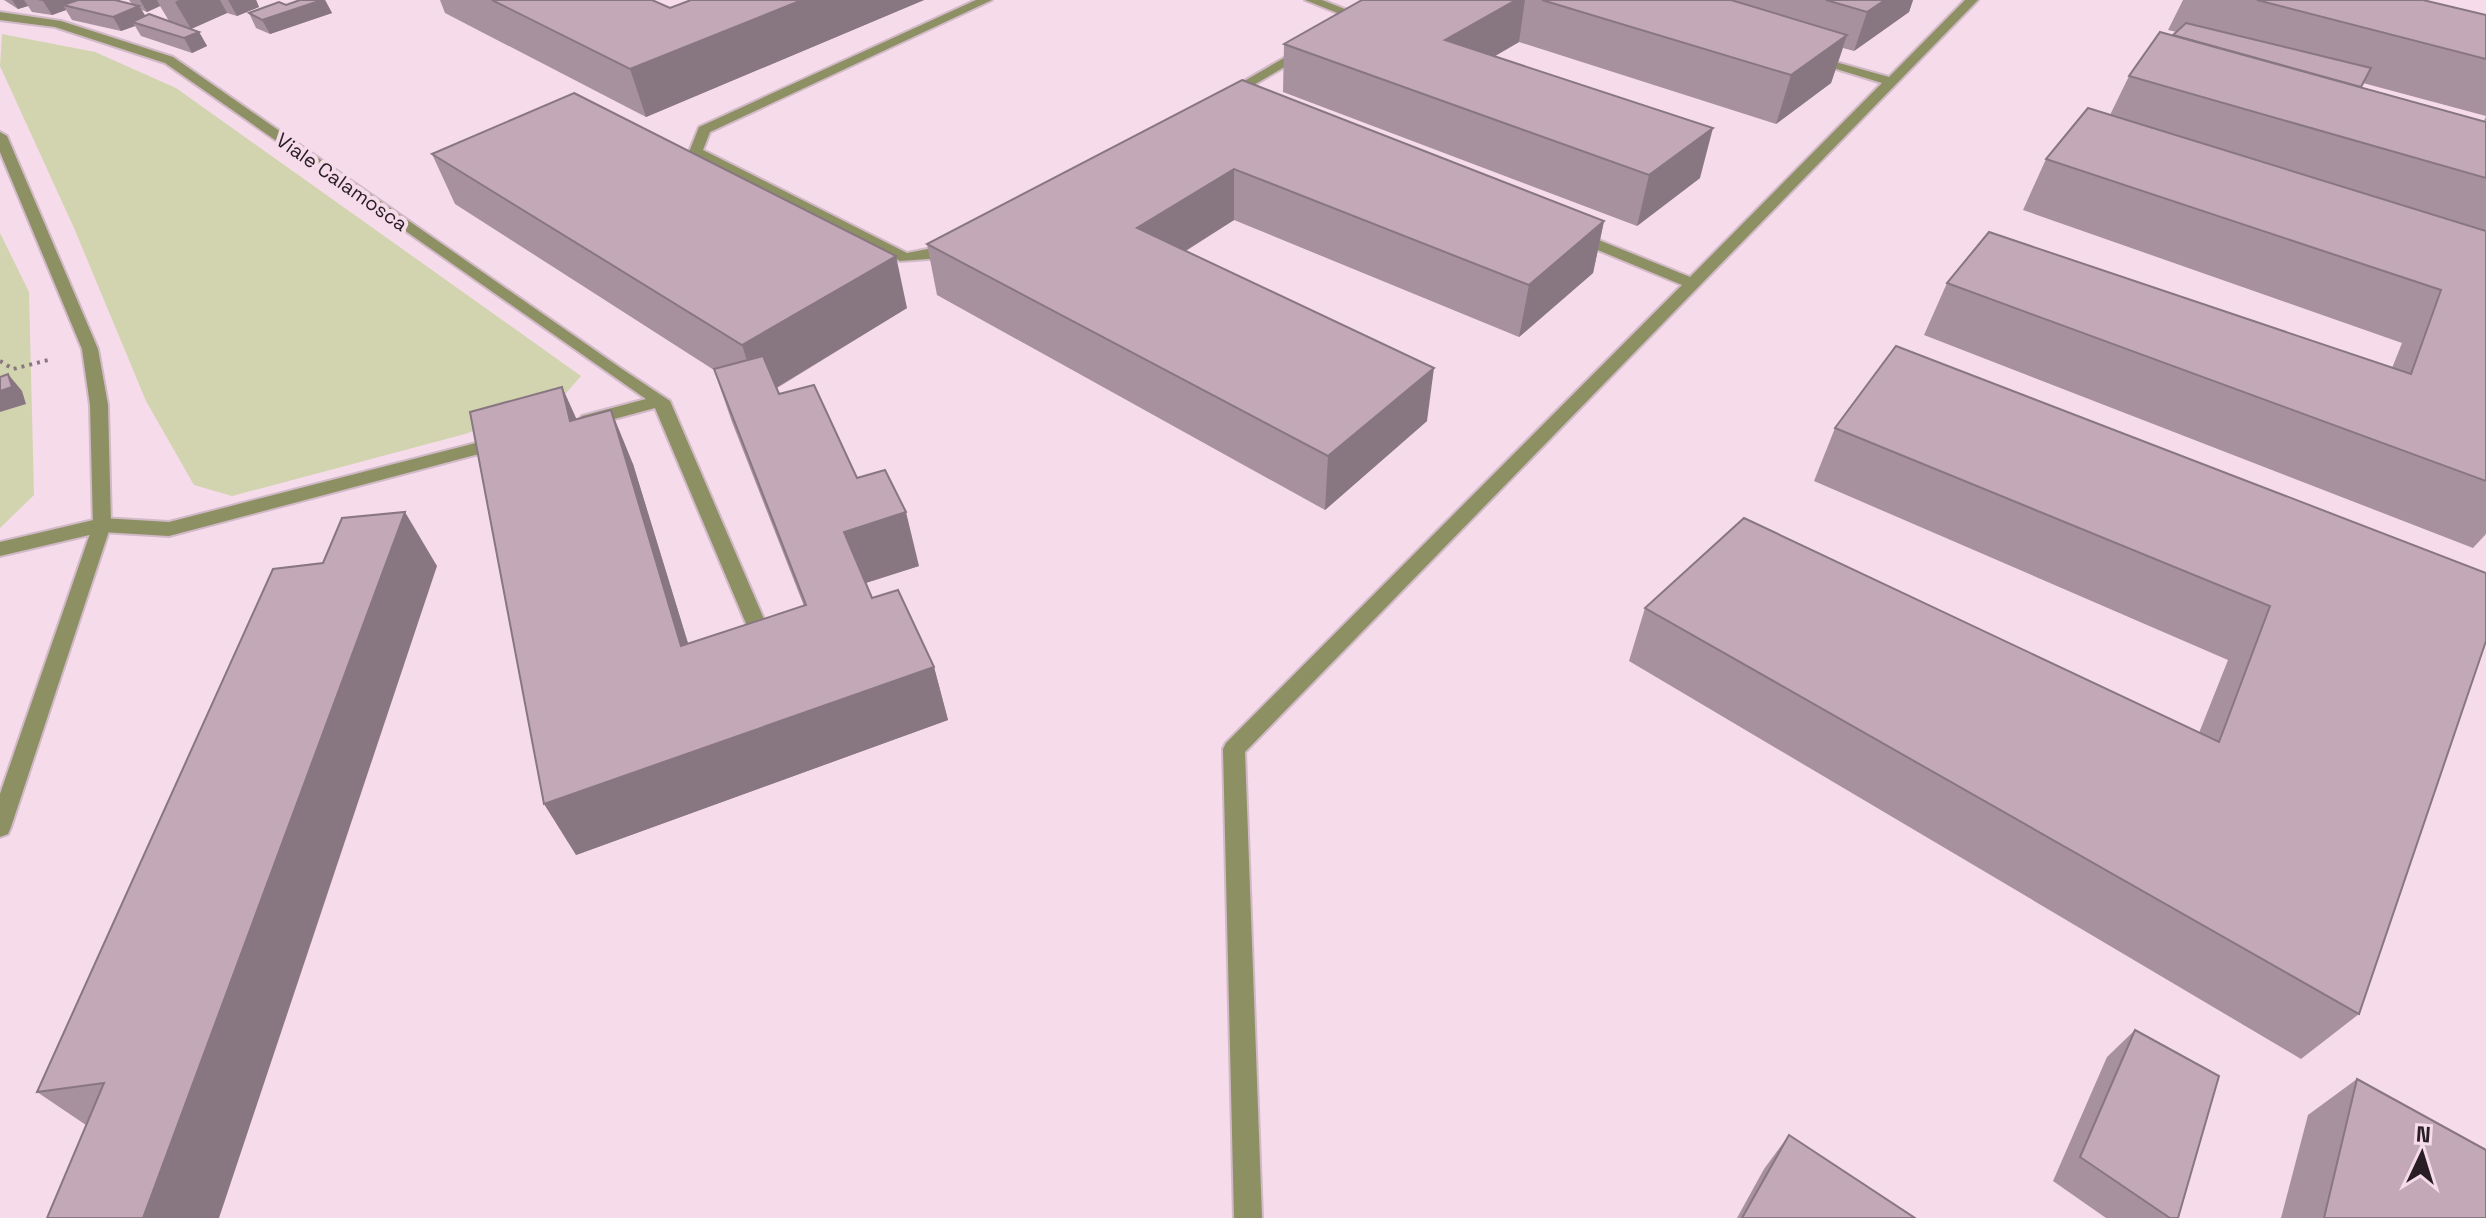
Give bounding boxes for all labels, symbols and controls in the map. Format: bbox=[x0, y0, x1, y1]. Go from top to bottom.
street label: Viale Calamosca bbox=[271, 127, 413, 237]
north arrow bbox=[2382, 1114, 2462, 1194]
text: N bbox=[2415, 1120, 2432, 1149]

